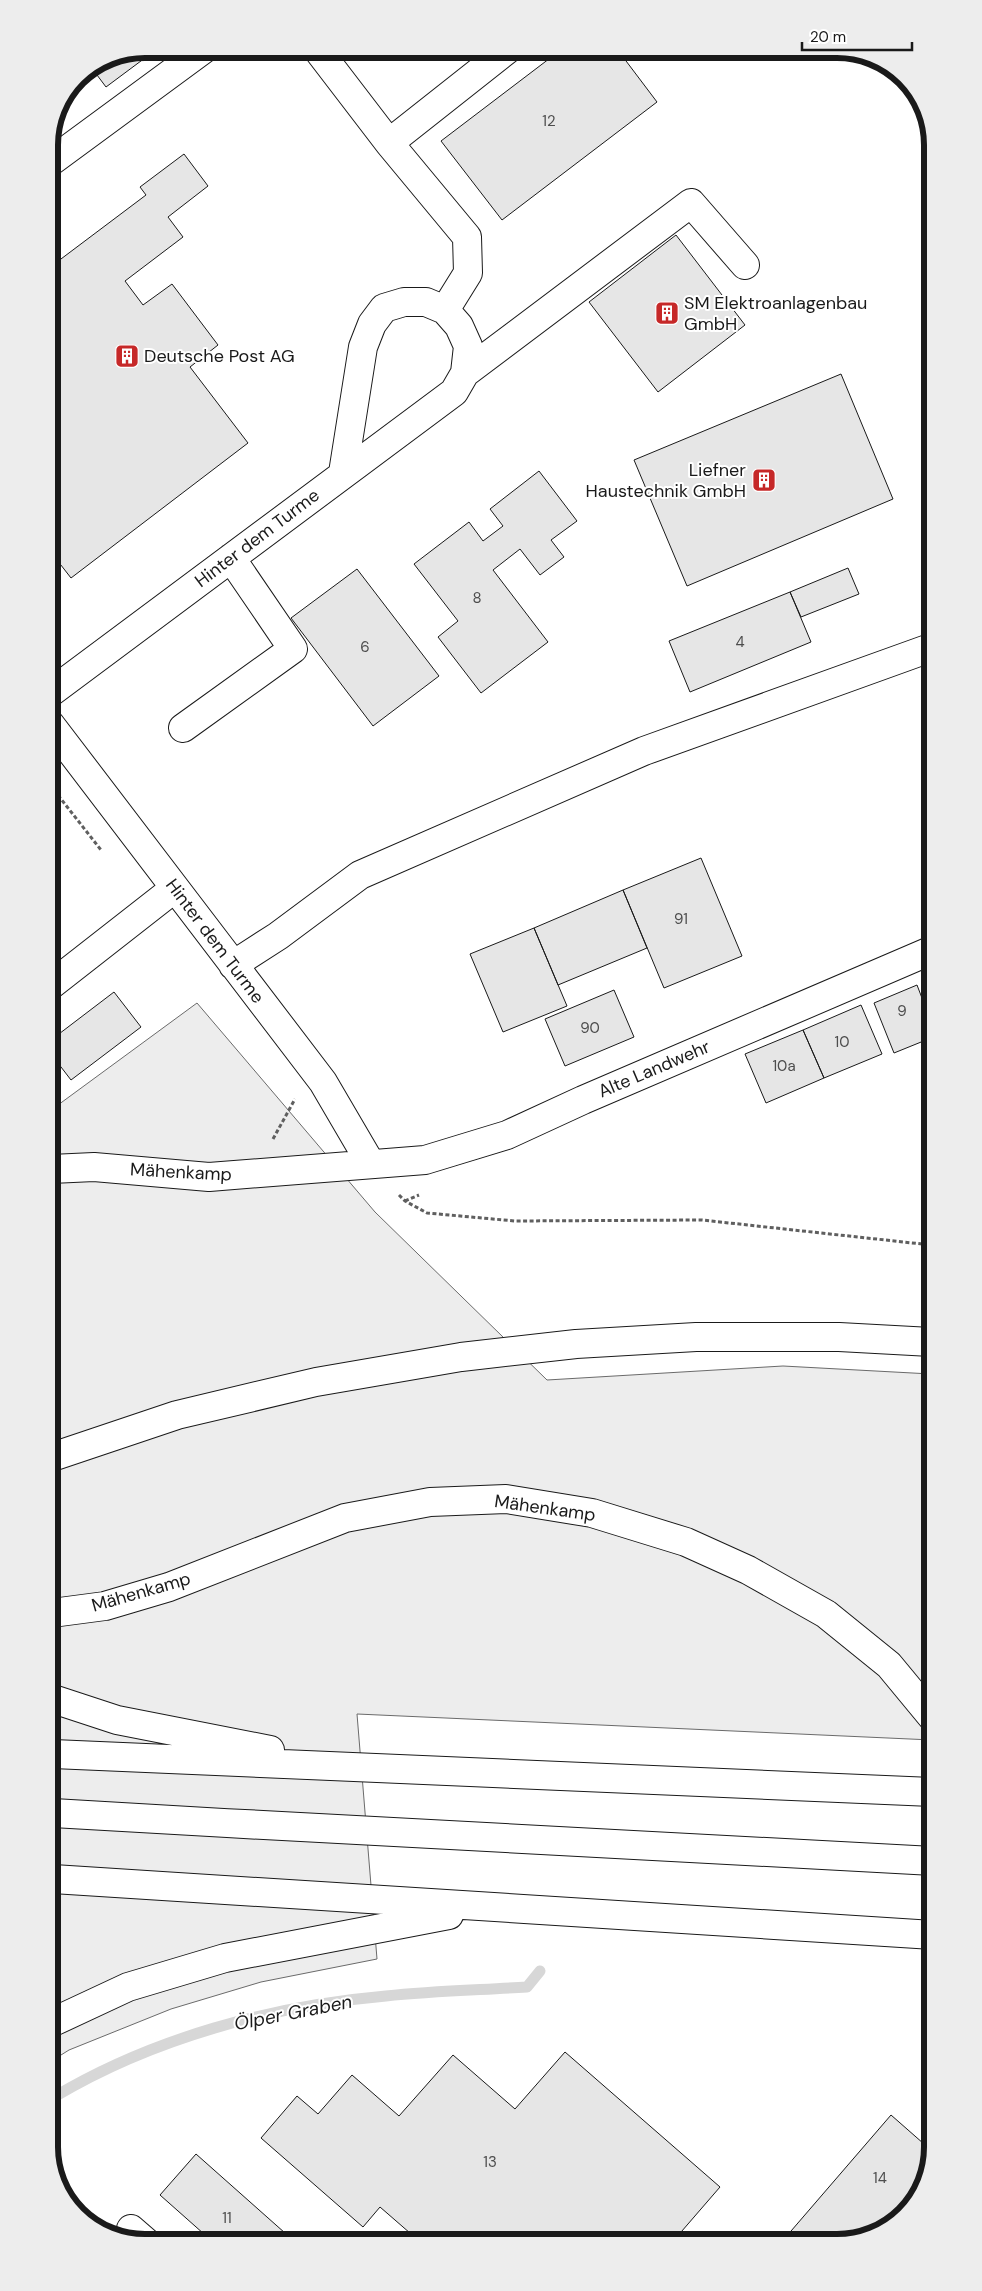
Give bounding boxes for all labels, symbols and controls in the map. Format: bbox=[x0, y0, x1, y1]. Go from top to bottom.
scale bar bbox=[802, 20, 912, 52]
text: 20 m bbox=[810, 27, 846, 47]
house number: 12 bbox=[542, 111, 556, 131]
place label: SM Elektroanlagenbau GmbH bbox=[684, 291, 867, 336]
building icon: SM Elektroanlagenbau GmbH bbox=[654, 300, 680, 326]
building icon: Deutsche Post AG bbox=[114, 343, 140, 369]
place label: Deutsche Post AG bbox=[144, 344, 295, 368]
place label: Liefner Haustechnik GmbH bbox=[586, 458, 746, 503]
building icon: Liefner Haustechnik GmbH bbox=[751, 467, 777, 493]
street label: Hinter dem Turme bbox=[190, 483, 324, 593]
house number: 8 bbox=[472, 588, 482, 608]
house number: 4 bbox=[735, 632, 745, 652]
house number: 6 bbox=[360, 637, 370, 657]
street label: Hinter dem Turme bbox=[160, 874, 270, 1008]
house number: 91 bbox=[674, 909, 688, 929]
house number: 9 bbox=[897, 1001, 907, 1021]
house number: 90 bbox=[580, 1018, 600, 1038]
house number: 10 bbox=[835, 1032, 849, 1052]
street label: Alte Landwehr bbox=[594, 1035, 714, 1103]
house number: 10a bbox=[772, 1056, 796, 1076]
street label: Mähenkamp bbox=[129, 1157, 233, 1187]
street label: Mähenkamp bbox=[493, 1489, 597, 1527]
street label: Mähenkamp bbox=[89, 1566, 193, 1618]
water label: Ölper Graben bbox=[232, 1989, 354, 2036]
house number: 13 bbox=[483, 2152, 497, 2172]
house number: 14 bbox=[873, 2168, 887, 2188]
house number: 11 bbox=[222, 2208, 232, 2228]

